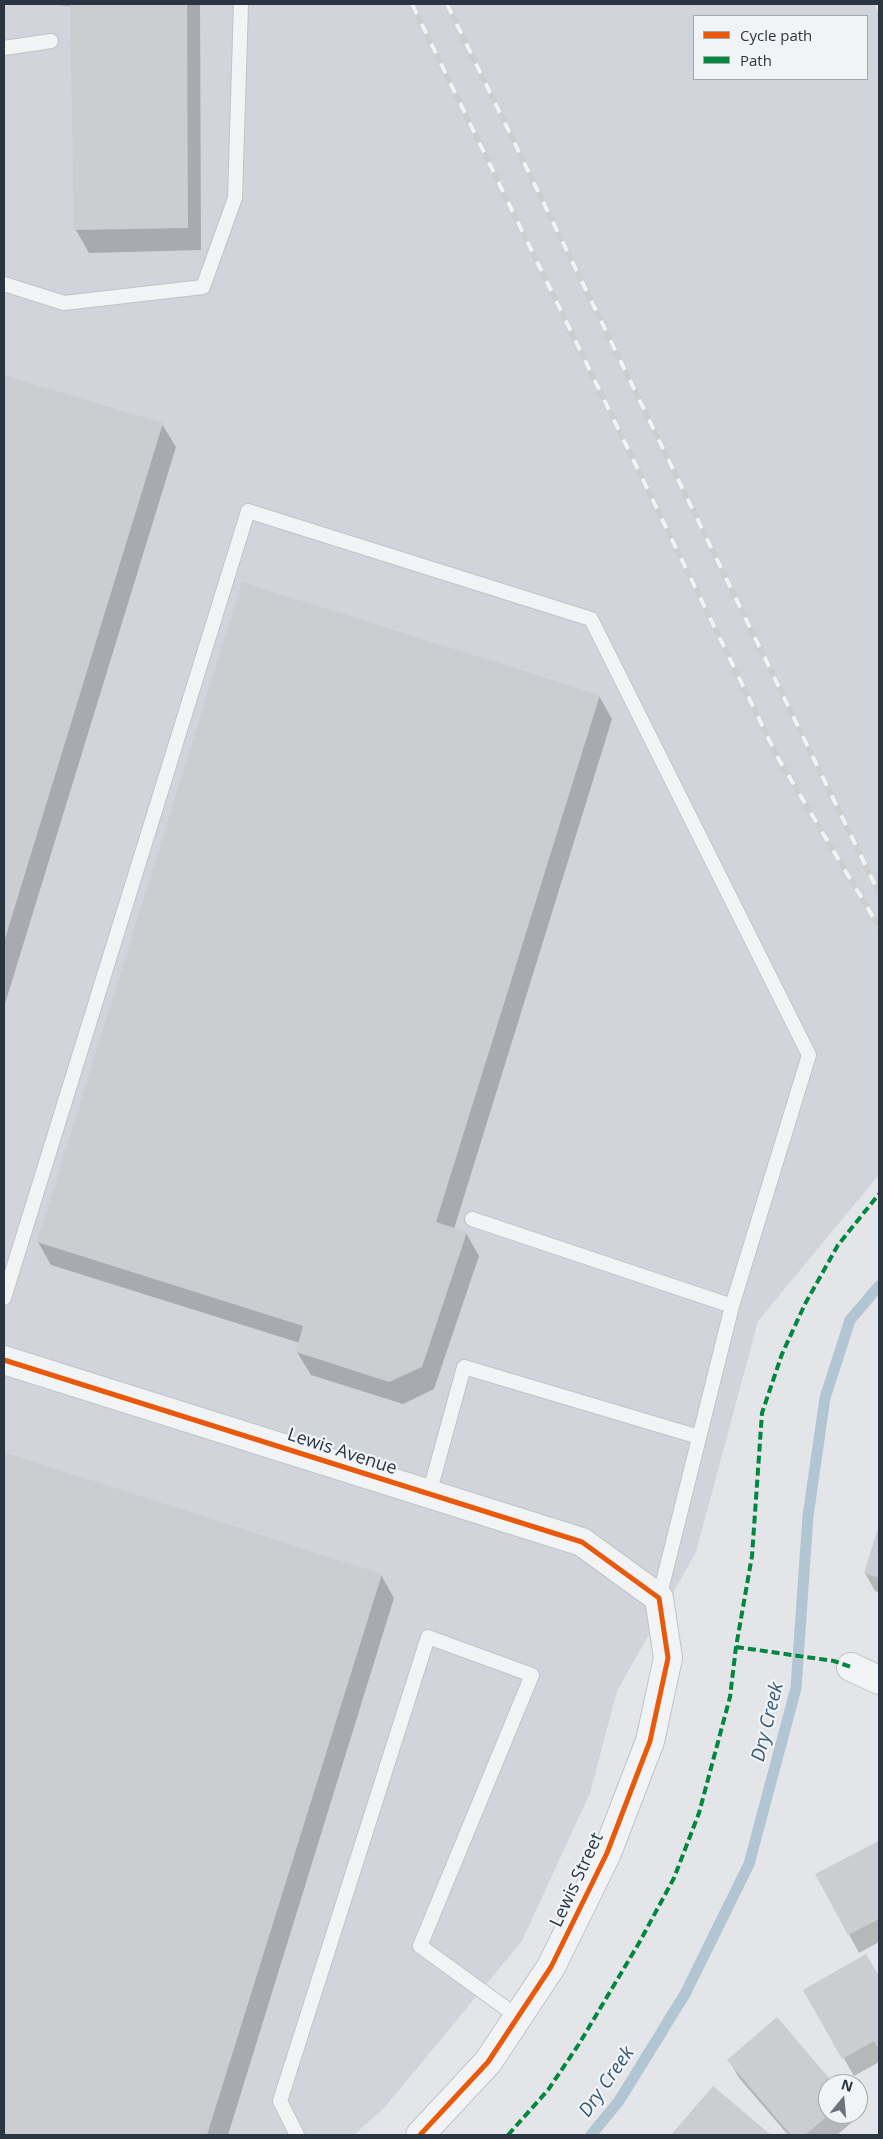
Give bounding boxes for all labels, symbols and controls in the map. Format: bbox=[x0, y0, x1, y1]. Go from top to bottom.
legend bbox=[693, 15, 868, 80]
text: Cycle path bbox=[740, 25, 812, 45]
text: Path bbox=[740, 50, 772, 70]
street label: Lewis Avenue bbox=[284, 1424, 400, 1480]
water label: Dry Creek bbox=[747, 1680, 789, 1764]
street label: Lewis Street bbox=[546, 1829, 608, 1931]
water label: Dry Creek bbox=[574, 2042, 640, 2122]
north arrow bbox=[818, 2074, 868, 2124]
text: N bbox=[839, 2074, 855, 2096]

